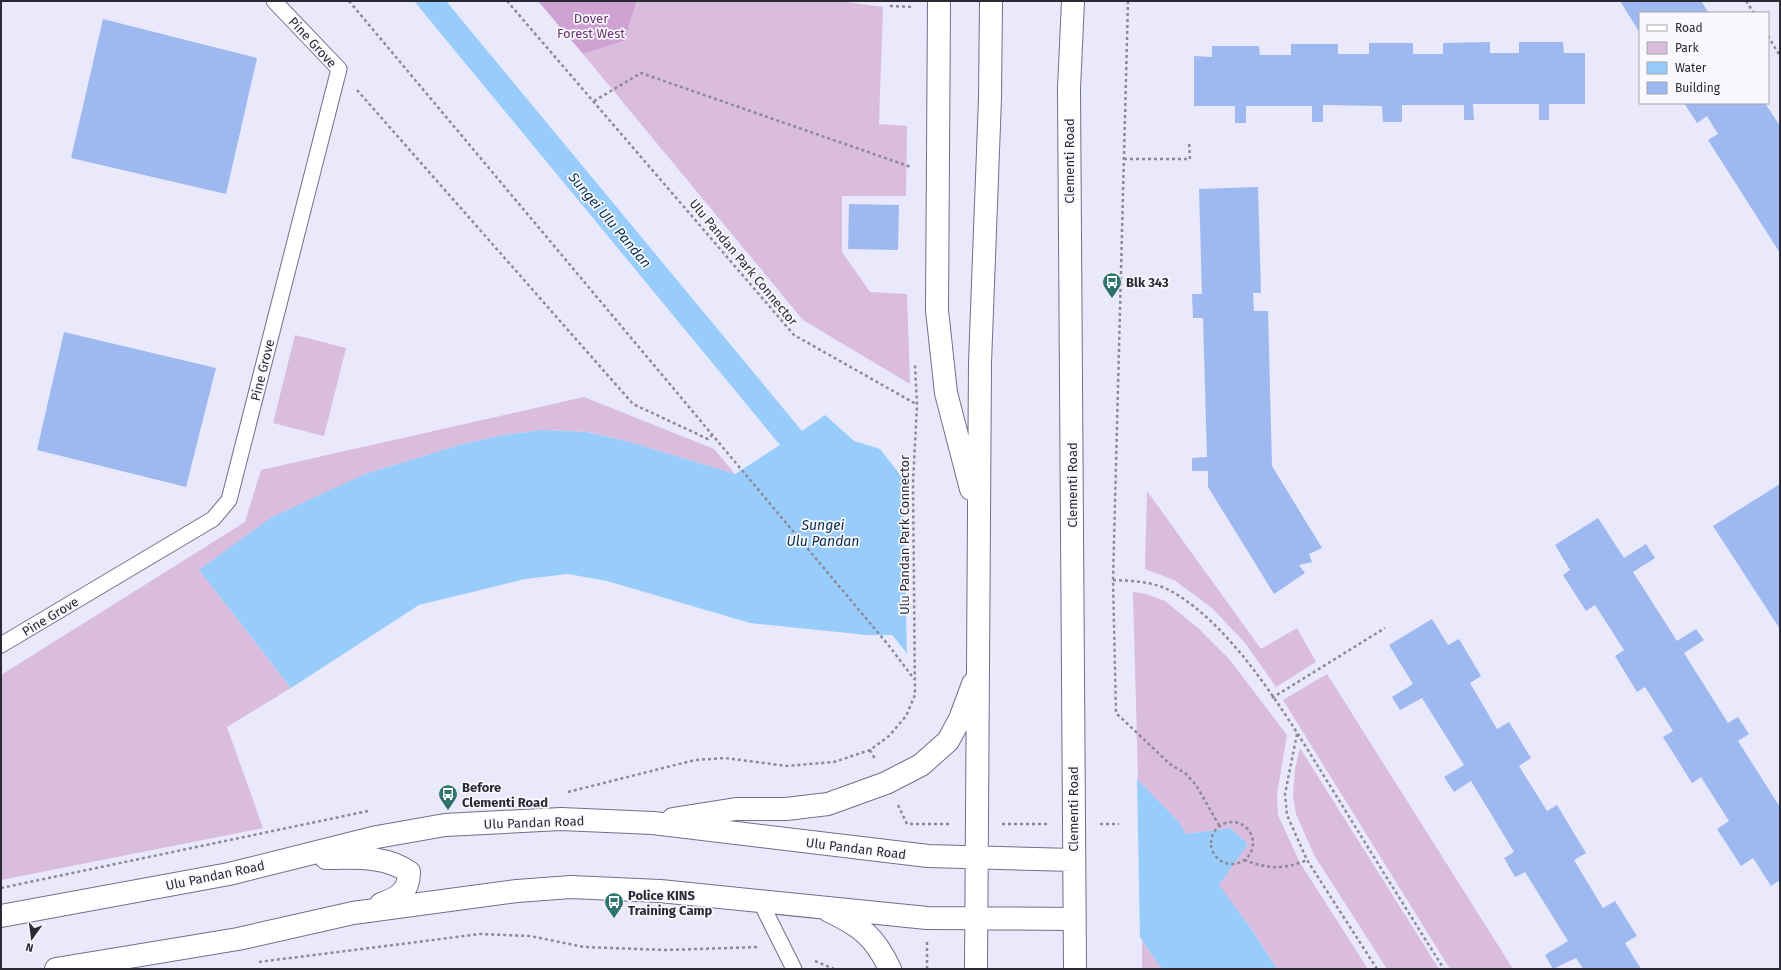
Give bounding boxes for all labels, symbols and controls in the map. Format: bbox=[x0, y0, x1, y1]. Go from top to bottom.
park label: Dover Forest West bbox=[557, 11, 625, 41]
legend bbox=[1639, 12, 1769, 104]
street label: Pine Grove bbox=[286, 14, 340, 71]
text: Road bbox=[1675, 21, 1703, 35]
text: Park bbox=[1675, 41, 1699, 55]
text: Water bbox=[1675, 61, 1707, 75]
text: Building bbox=[1675, 81, 1721, 95]
street label: Clementi Road bbox=[1062, 118, 1077, 204]
water label: Sungei Ulu Pandan bbox=[564, 168, 655, 272]
street label: Ulu Pandan Park Connector bbox=[686, 196, 801, 328]
bus stop icon: Blk 343 bbox=[1101, 271, 1123, 299]
place label: Blk 343 bbox=[1126, 275, 1169, 290]
street label: Pine Grove bbox=[248, 338, 277, 403]
street label: Clementi Road bbox=[1065, 442, 1080, 528]
street label: Ulu Pandan Park Connector bbox=[897, 455, 912, 615]
water label: Sungei Ulu Pandan bbox=[787, 517, 859, 550]
street label: Pine Grove bbox=[19, 594, 81, 639]
street label: Clementi Road bbox=[1066, 766, 1081, 852]
place label: Before Clementi Road bbox=[462, 780, 548, 810]
bus stop icon: Before Clementi Road bbox=[437, 783, 459, 811]
street label: Ulu Pandan Road bbox=[483, 813, 585, 832]
street label: Ulu Pandan Road bbox=[805, 835, 907, 862]
street label: Ulu Pandan Road bbox=[164, 858, 266, 893]
place label: Police KINS Training Camp bbox=[628, 888, 713, 918]
bus stop icon: Police KINS Training Camp bbox=[603, 891, 625, 919]
north arrow bbox=[12, 918, 52, 958]
text: N bbox=[25, 940, 35, 954]

